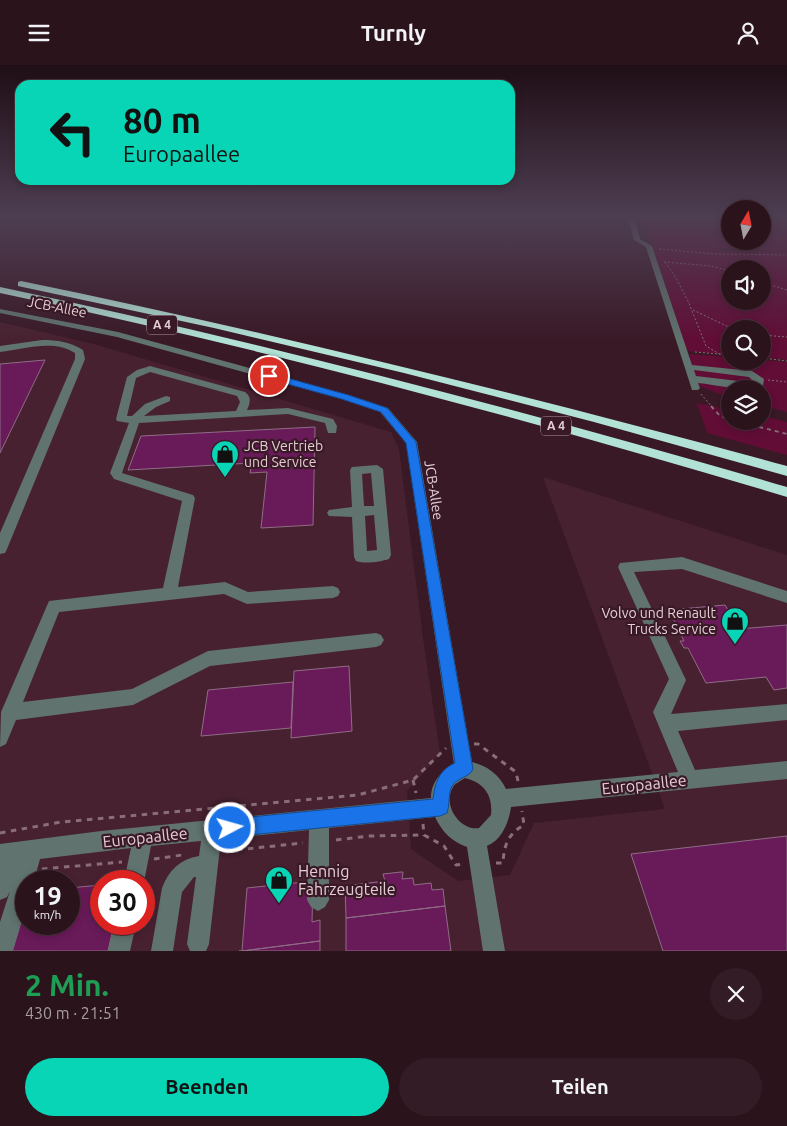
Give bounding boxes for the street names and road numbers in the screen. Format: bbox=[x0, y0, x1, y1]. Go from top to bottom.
street label: JCB-Allee bbox=[26, 293, 88, 321]
road number: A 4 bbox=[147, 315, 177, 335]
road number: A 4 bbox=[541, 417, 571, 436]
street label: JCB-Allee bbox=[421, 459, 447, 521]
street label: Europaallee bbox=[601, 771, 687, 797]
street label: Europaallee bbox=[102, 824, 188, 850]

